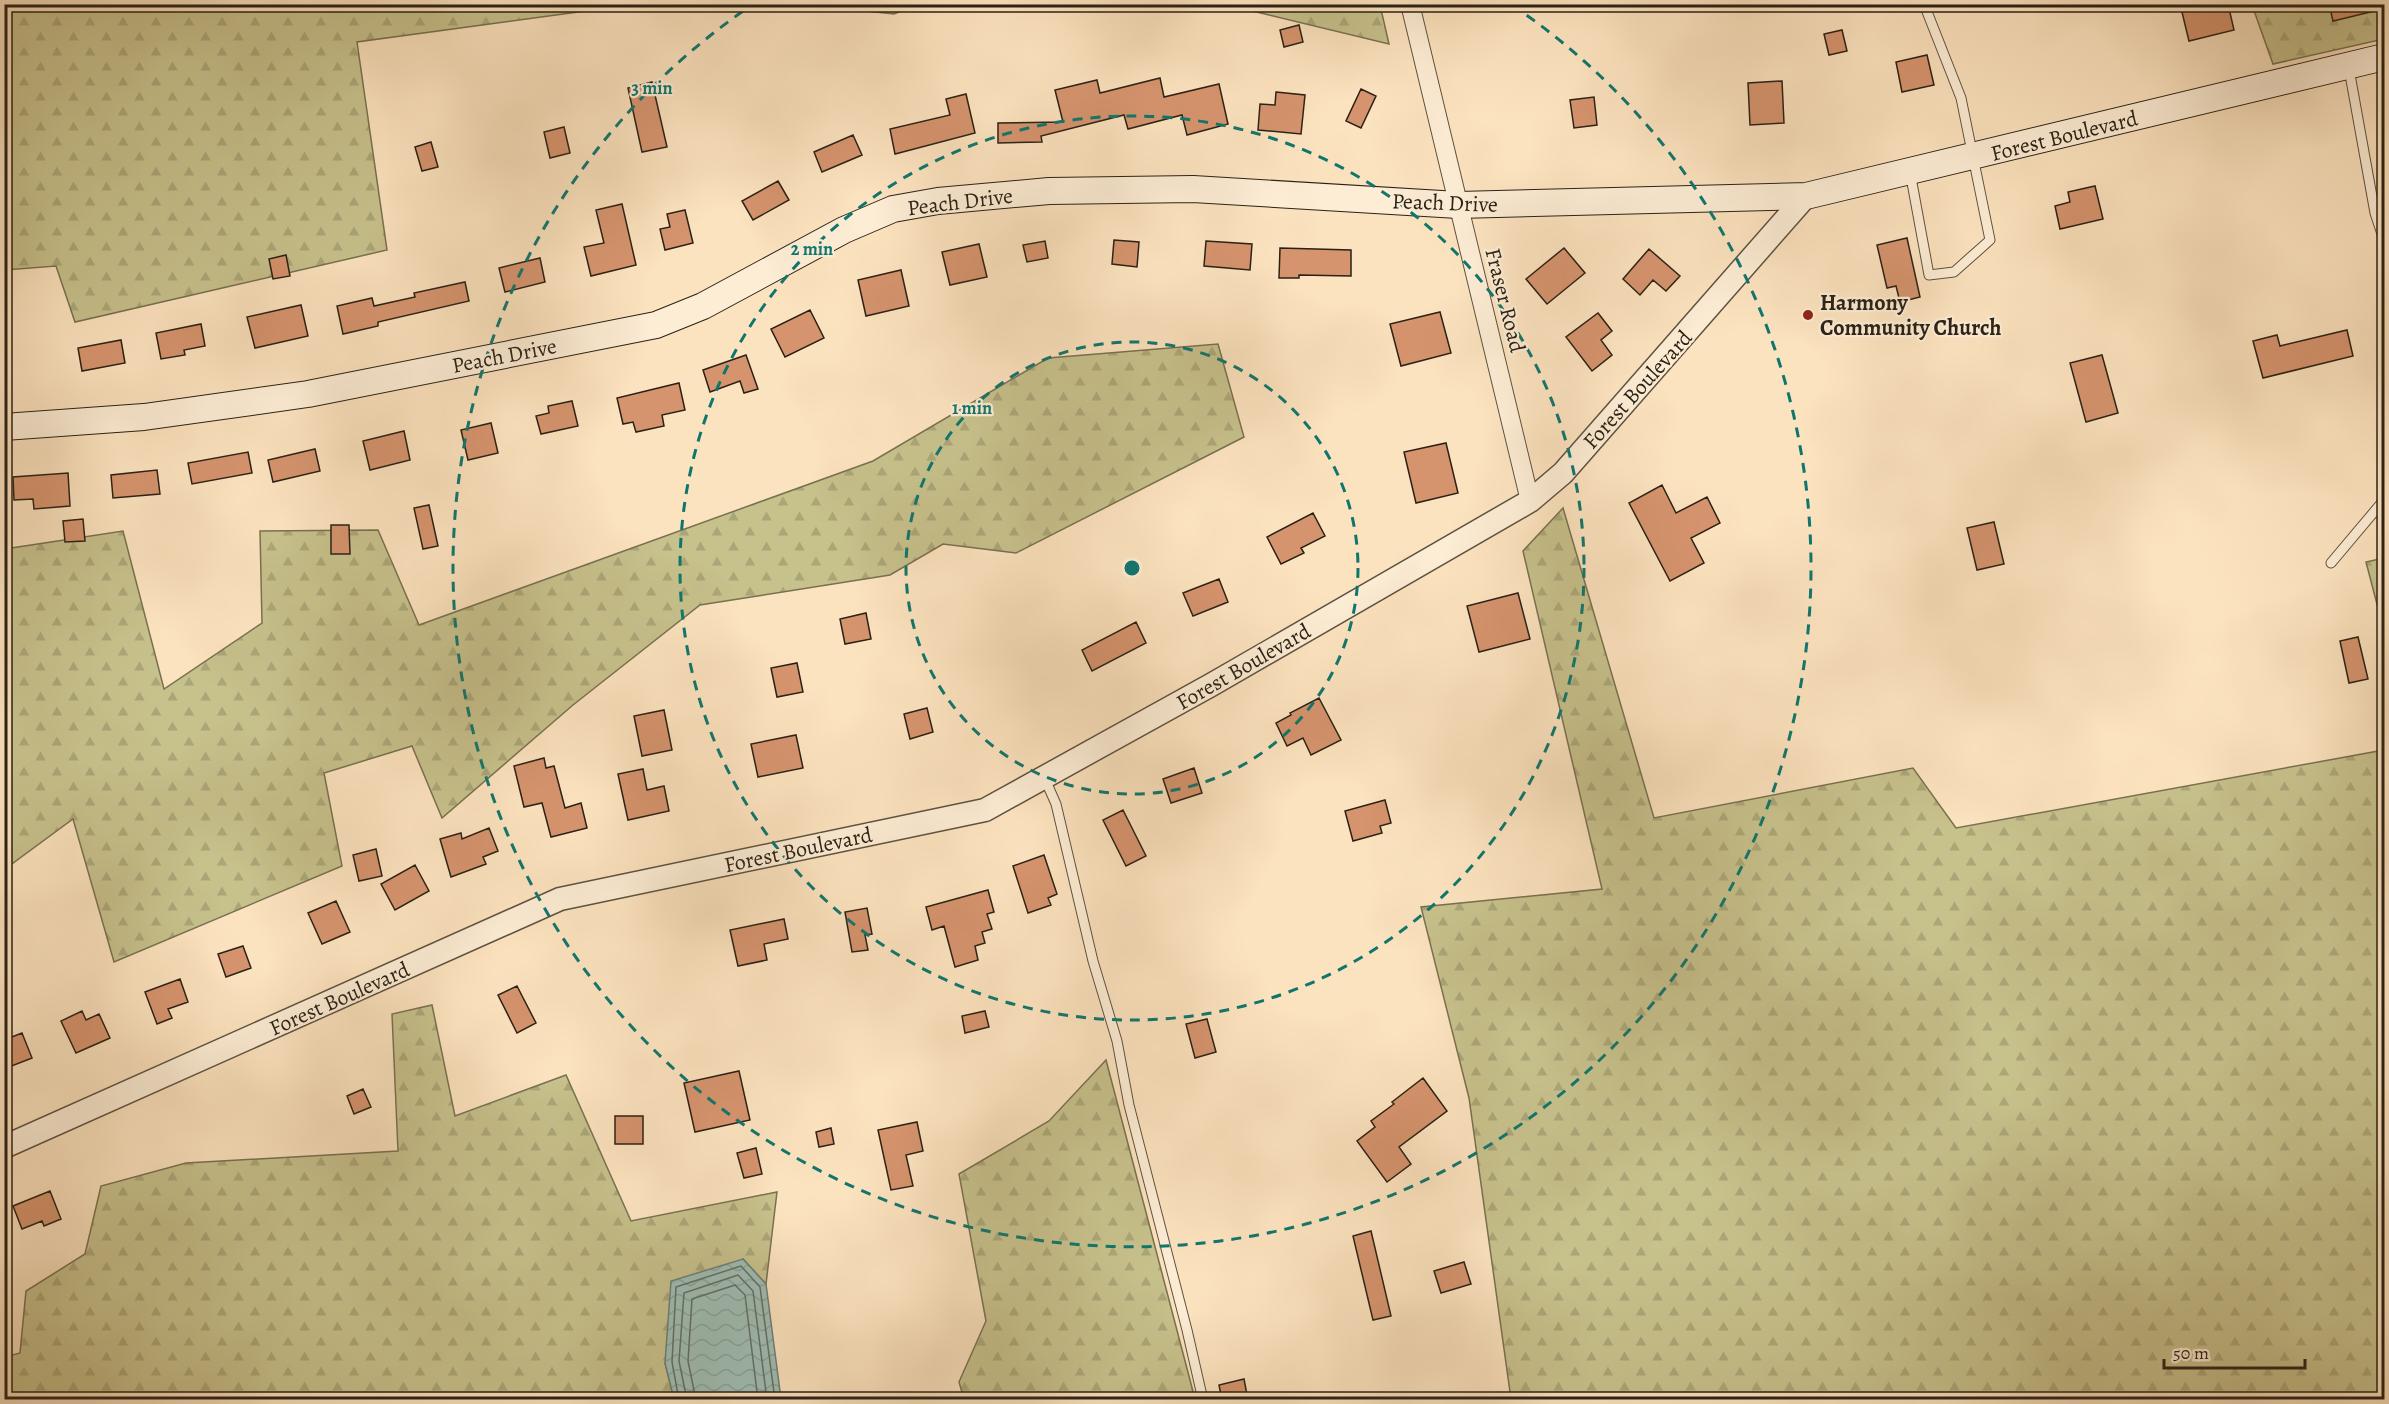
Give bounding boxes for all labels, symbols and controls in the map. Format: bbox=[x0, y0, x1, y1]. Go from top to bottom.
text: 3 min bbox=[631, 76, 673, 100]
street label: Forest Boulevard bbox=[1988, 103, 2141, 169]
street label: Peach Drive bbox=[906, 181, 1015, 223]
street label: Peach Drive bbox=[1391, 186, 1498, 220]
text: 2 min bbox=[791, 237, 833, 261]
street label: Fraser Road bbox=[1478, 245, 1533, 356]
place label: Harmony Community Church bbox=[1820, 288, 2001, 343]
marker: Harmony Community Church bbox=[1801, 308, 1815, 322]
street label: Forest Boulevard bbox=[1576, 324, 1699, 456]
street label: Peach Drive bbox=[449, 331, 559, 381]
text: 1 min bbox=[952, 396, 992, 420]
centre of rings bbox=[1122, 558, 1142, 578]
street label: Forest Boulevard bbox=[1171, 616, 1316, 717]
street label: Forest Boulevard bbox=[721, 820, 875, 880]
street label: Forest Boulevard bbox=[265, 955, 414, 1043]
scale bar bbox=[2164, 1332, 2305, 1370]
text: 50 m bbox=[2173, 1341, 2209, 1365]

